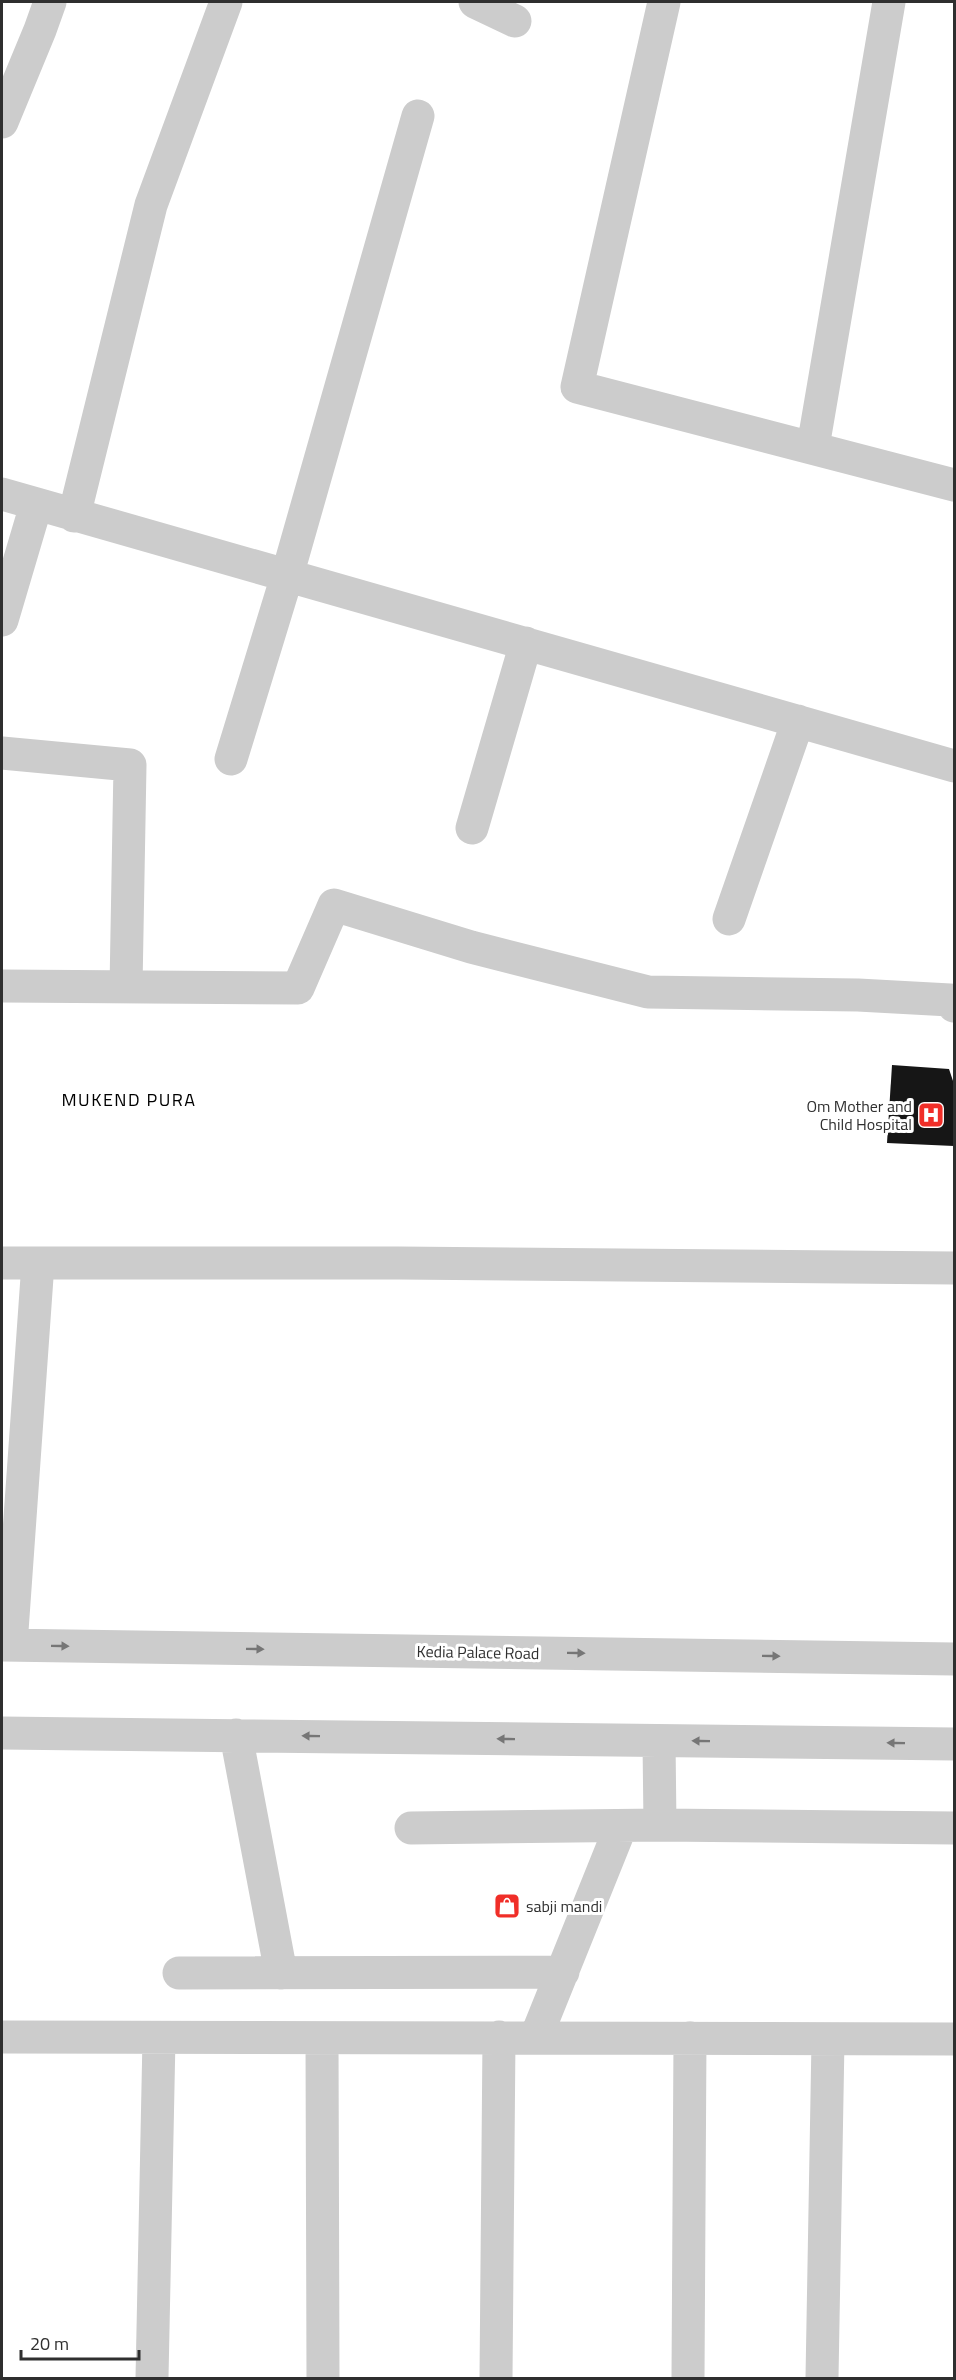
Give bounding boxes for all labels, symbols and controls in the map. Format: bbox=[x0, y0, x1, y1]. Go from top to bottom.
district label: MUKEND PURA bbox=[61, 1086, 197, 1113]
place label: Om Mother and Child Hospital bbox=[806, 1094, 912, 1136]
hospital icon: Om Mother and Child Hospital bbox=[916, 1100, 946, 1130]
street label: Kedia Palace Road bbox=[416, 1639, 540, 1665]
one-way arrow bbox=[50, 1641, 69, 1651]
one-way arrow bbox=[245, 1644, 264, 1654]
one-way arrow bbox=[566, 1649, 585, 1658]
one-way arrow bbox=[761, 1651, 780, 1661]
one-way arrow bbox=[302, 1732, 321, 1741]
one-way arrow bbox=[497, 1734, 516, 1744]
one-way arrow bbox=[692, 1736, 711, 1746]
one-way arrow bbox=[887, 1739, 906, 1748]
shop icon: sabji mandi bbox=[492, 1891, 522, 1921]
place label: sabji mandi bbox=[526, 1894, 602, 1918]
scale bar bbox=[21, 2323, 140, 2361]
text: 20 m bbox=[30, 2330, 69, 2357]

